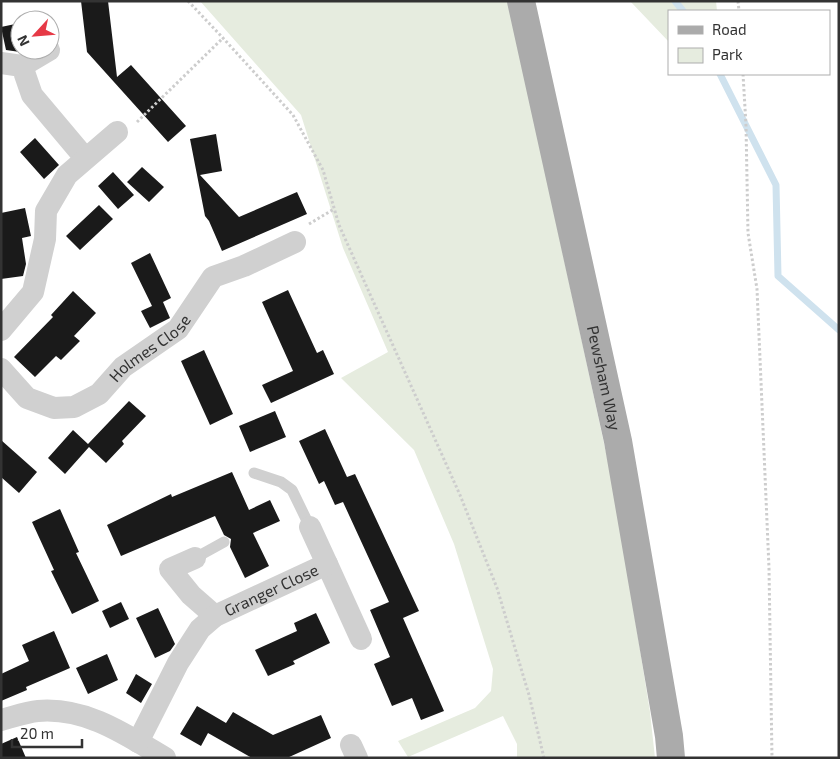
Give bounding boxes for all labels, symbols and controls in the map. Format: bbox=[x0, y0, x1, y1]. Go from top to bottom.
north arrow bbox=[10, 10, 60, 60]
legend bbox=[668, 10, 830, 75]
text: Road bbox=[712, 20, 747, 38]
text: N bbox=[13, 33, 33, 49]
text: Park bbox=[712, 45, 743, 63]
street label: Holmes Close bbox=[105, 311, 194, 385]
street label: Pewsham Way bbox=[584, 324, 626, 433]
street label: Granger Close bbox=[221, 559, 321, 619]
scale bar bbox=[12, 716, 82, 748]
text: 20 m bbox=[20, 724, 54, 742]

